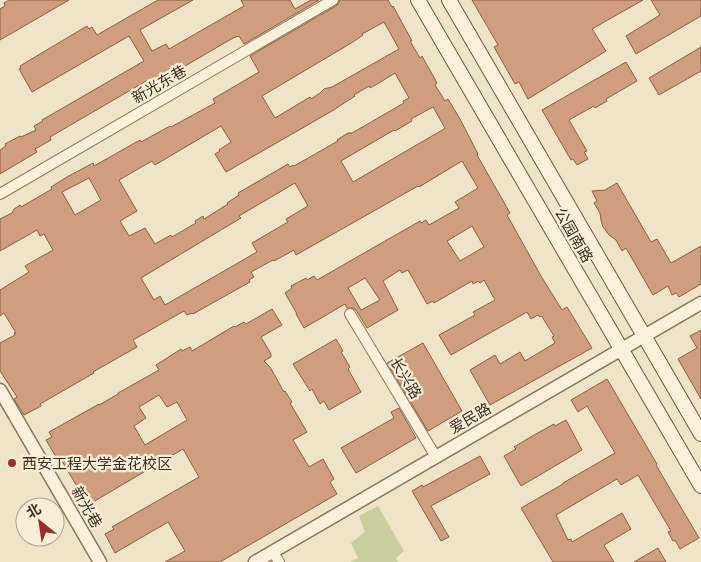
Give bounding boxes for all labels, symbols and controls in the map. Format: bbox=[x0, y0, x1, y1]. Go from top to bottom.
street label: 新光东巷 bbox=[128, 61, 190, 107]
street label: 公园南路 bbox=[551, 204, 597, 266]
street label: 长兴路 bbox=[386, 354, 426, 402]
street label: 爱民路 bbox=[446, 399, 494, 437]
place label: 西安工程大学金花校区 bbox=[22, 454, 172, 473]
marker: 西安工程大学金花校区 bbox=[6, 457, 18, 469]
street label: 新光巷 bbox=[68, 483, 106, 531]
north arrow bbox=[15, 497, 65, 547]
text: 北 bbox=[23, 499, 44, 522]

